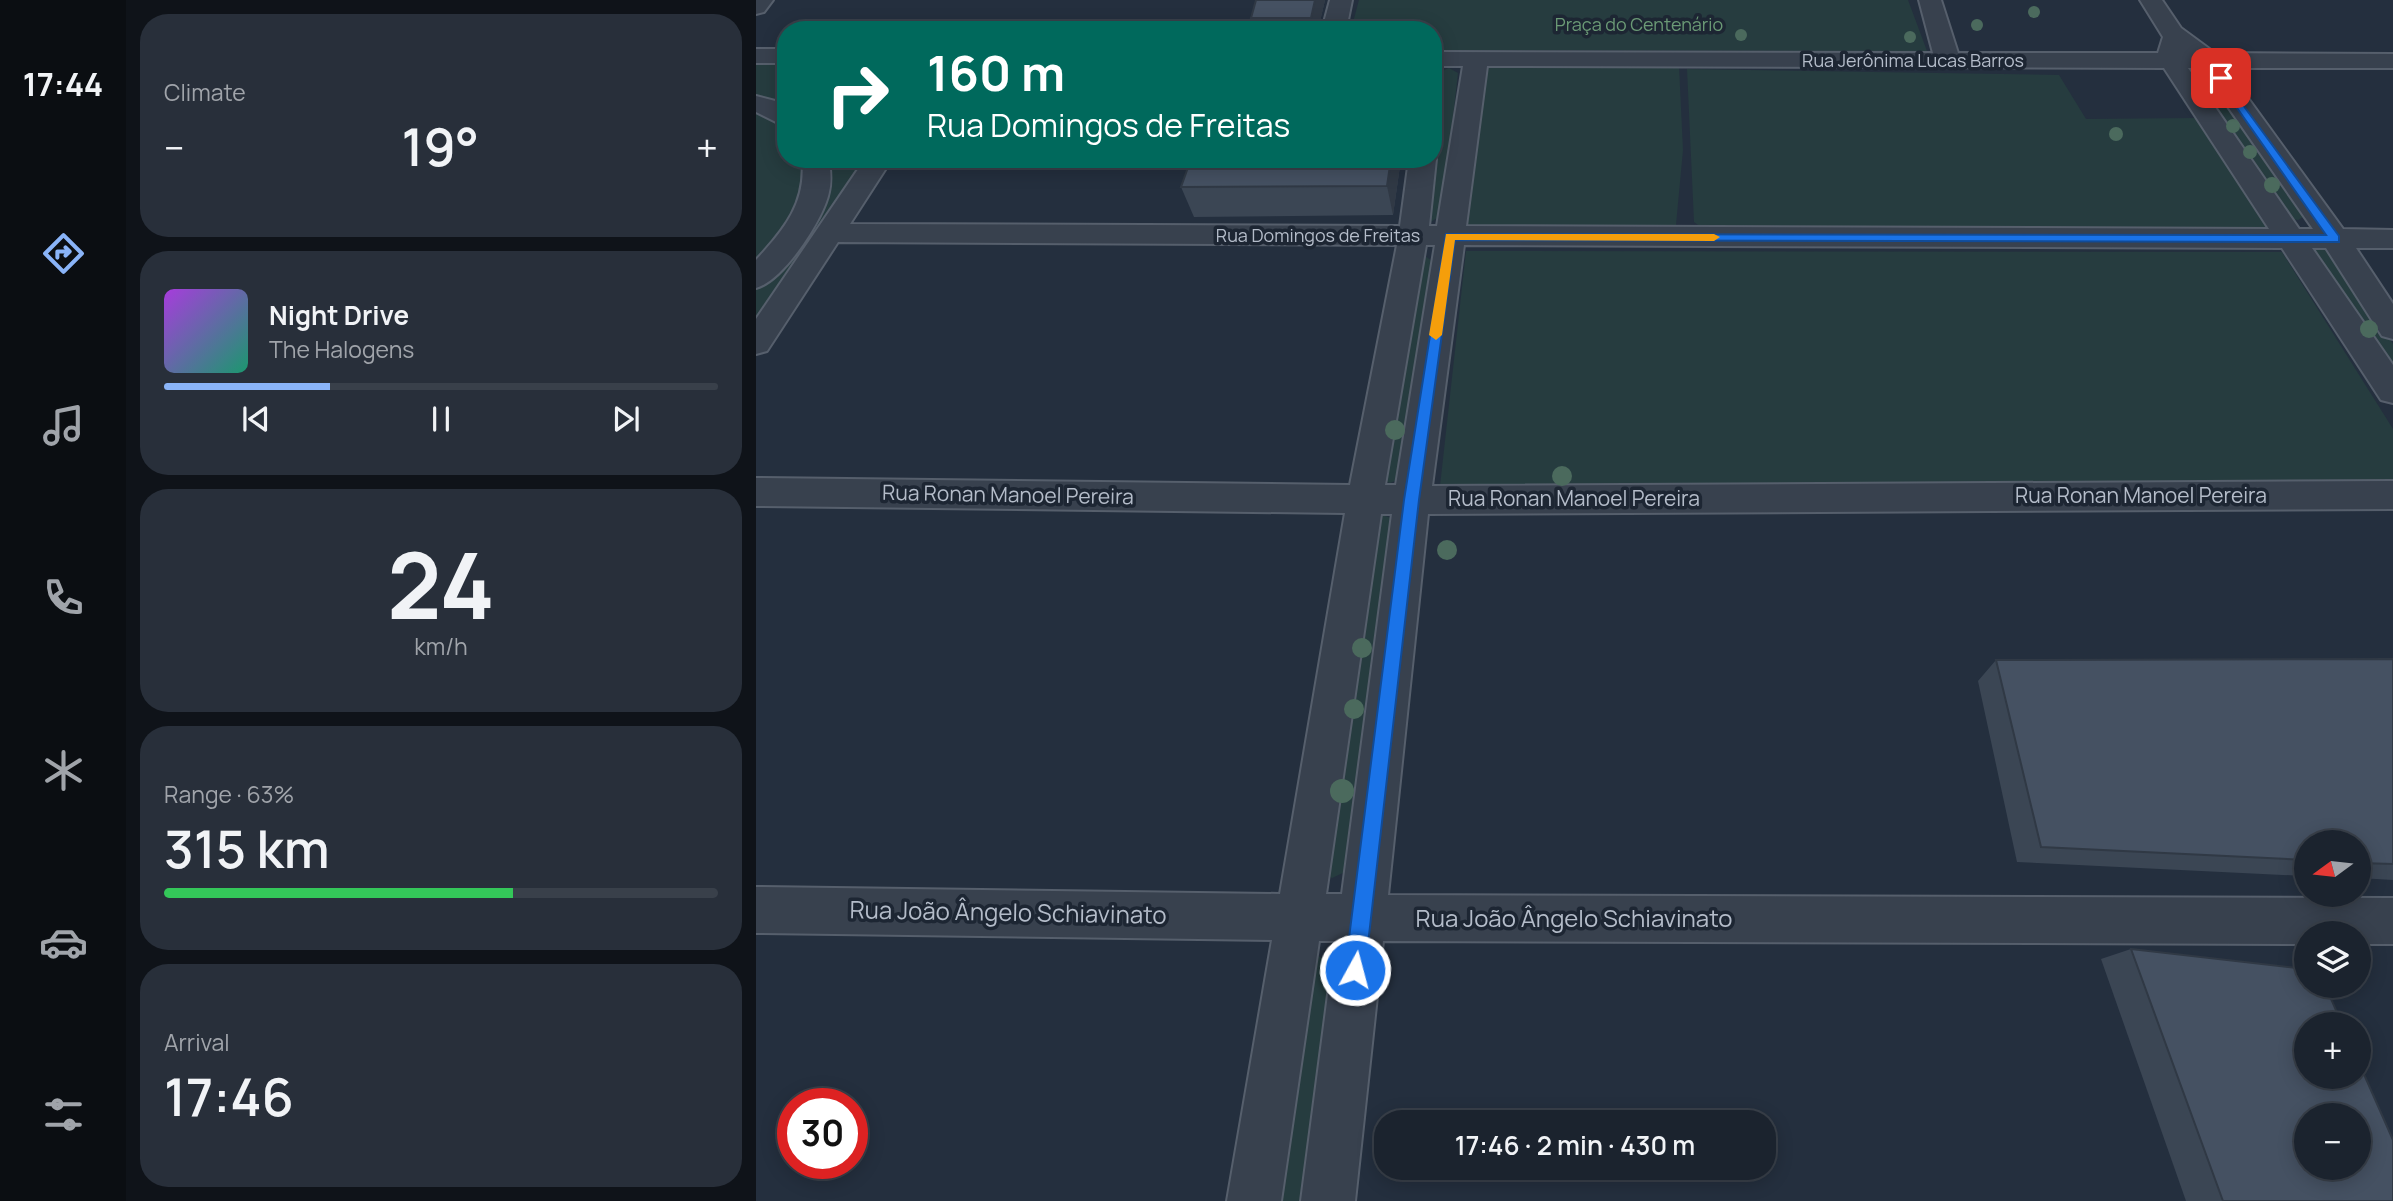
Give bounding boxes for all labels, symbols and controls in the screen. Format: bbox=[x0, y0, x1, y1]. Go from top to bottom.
park label: Praça do Centenário bbox=[1555, 12, 1723, 36]
text: 160 m bbox=[927, 39, 1065, 106]
street label: Rua Jerônima Lucas Barros bbox=[1802, 48, 2024, 72]
pin bbox=[2191, 48, 2251, 108]
icon: right bbox=[812, 49, 903, 140]
icon: arrive bbox=[2202, 59, 2240, 97]
text: 17:44 bbox=[23, 62, 103, 106]
text: Climate bbox=[164, 76, 246, 108]
text: Rua Domingos de Freitas bbox=[927, 103, 1290, 147]
text: 19° bbox=[401, 111, 479, 182]
text: − bbox=[164, 121, 185, 173]
text: + bbox=[696, 121, 718, 173]
street label: Rua Domingos de Freitas bbox=[1216, 223, 1420, 247]
icon: directions bbox=[39, 229, 88, 278]
text: Night Drive bbox=[269, 297, 409, 333]
text: The Halogens bbox=[269, 333, 414, 365]
icon: previous bbox=[237, 400, 275, 438]
icon: pause bbox=[422, 400, 460, 438]
icon: next bbox=[607, 400, 645, 438]
icon: music bbox=[39, 401, 88, 450]
street label: Rua Ronan Manoel Pereira bbox=[882, 478, 1134, 510]
street label: Rua Ronan Manoel Pereira bbox=[2015, 481, 2267, 509]
street label: Rua Ronan Manoel Pereira bbox=[1448, 484, 1700, 512]
text: 24 bbox=[387, 522, 495, 646]
icon: phone bbox=[39, 573, 88, 622]
text: km/h bbox=[414, 630, 468, 662]
icon: climate bbox=[39, 746, 88, 795]
text: Range · 63% bbox=[164, 778, 294, 810]
text: 315 km bbox=[164, 813, 330, 884]
north arrow bbox=[2294, 830, 2371, 906]
map controls bbox=[2294, 830, 2371, 1180]
street label: Rua João Ângelo Schiavinato bbox=[849, 892, 1167, 931]
street label: Rua João Ângelo Schiavinato bbox=[1416, 901, 1732, 934]
icon: car bbox=[39, 918, 88, 967]
button: layers bbox=[2294, 921, 2371, 998]
position arrow bbox=[1318, 933, 1392, 1007]
button: + bbox=[2294, 1012, 2371, 1089]
text: Arrival bbox=[164, 1026, 230, 1058]
text: 17:46 bbox=[164, 1061, 294, 1132]
speed limit sign: 30 bbox=[777, 1088, 868, 1179]
icon: filters bbox=[39, 1090, 88, 1139]
button: − bbox=[2294, 1103, 2371, 1180]
text: 17:46 · 2 min · 430 m bbox=[1455, 1127, 1695, 1163]

